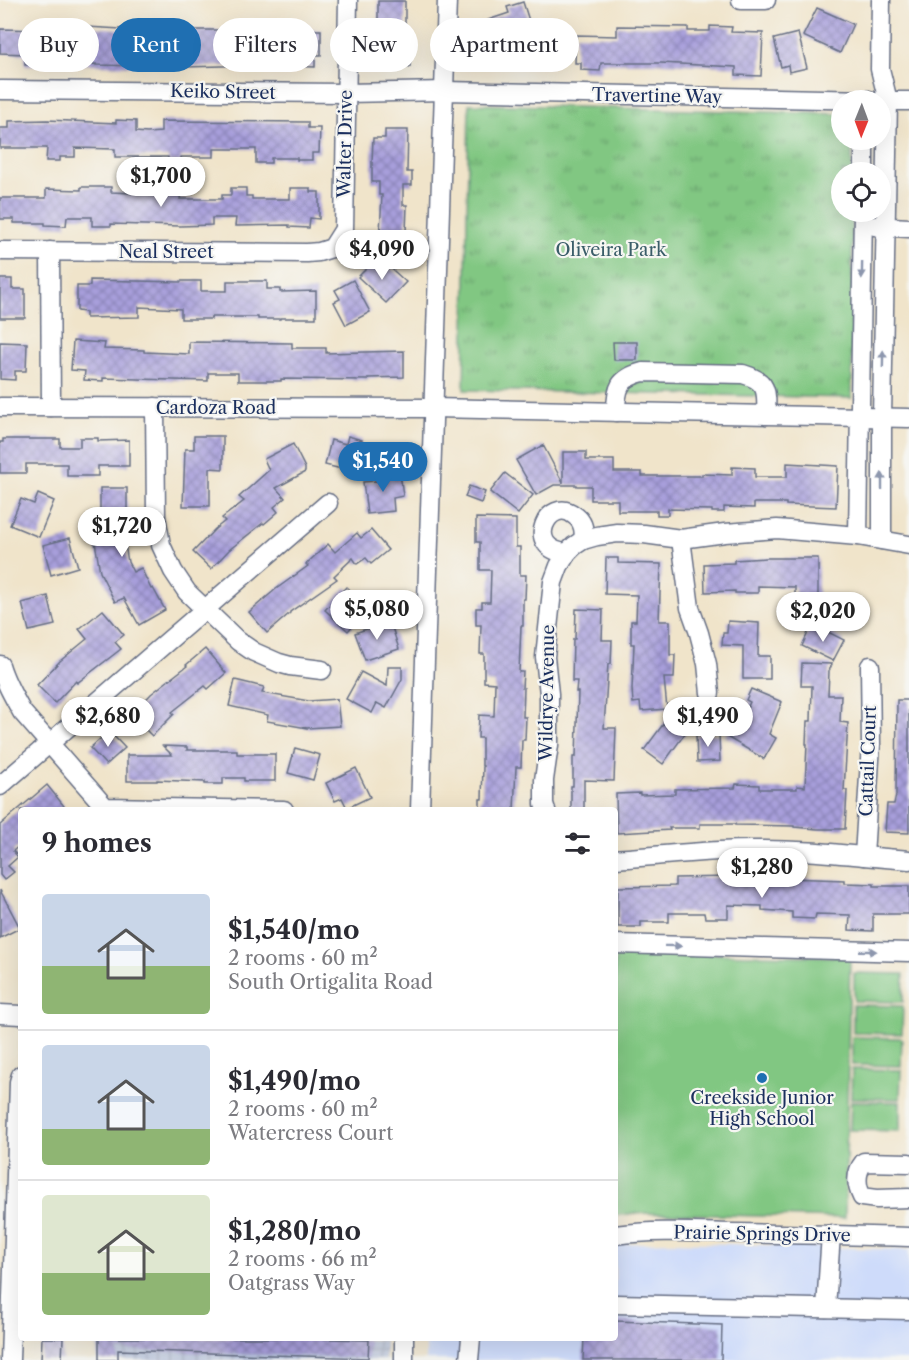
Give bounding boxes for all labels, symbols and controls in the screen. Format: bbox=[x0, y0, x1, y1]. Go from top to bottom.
chip: Buy bbox=[18, 18, 99, 72]
chip: Rent bbox=[111, 18, 201, 72]
chip: Filters bbox=[213, 18, 318, 72]
chip: New bbox=[330, 18, 418, 72]
chip: Apartment bbox=[430, 18, 579, 72]
street label: Keiko Street bbox=[170, 80, 277, 104]
street label: Travertine Way bbox=[592, 84, 723, 108]
street label: Walter Drive bbox=[333, 90, 357, 199]
north arrow bbox=[831, 90, 891, 150]
map controls bbox=[831, 90, 891, 222]
pin: $1,700 bbox=[112, 157, 210, 208]
button: locate bbox=[831, 162, 891, 222]
text: $1,700 bbox=[130, 164, 192, 188]
pin: $4,090 bbox=[333, 230, 431, 281]
text: $4,090 bbox=[349, 237, 415, 261]
park label: Oliveira Park bbox=[556, 239, 668, 261]
street label: Neal Street bbox=[118, 241, 214, 263]
one-way arrow bbox=[857, 260, 867, 279]
one-way arrow bbox=[879, 349, 888, 368]
street label: Cardoza Road bbox=[156, 397, 276, 419]
pin: $1,540 bbox=[334, 442, 432, 493]
text: $1,540 bbox=[352, 449, 414, 473]
one-way arrow bbox=[877, 472, 887, 491]
pin: $1,720 bbox=[73, 507, 171, 558]
text: $1,720 bbox=[92, 514, 152, 538]
pin: $5,080 bbox=[328, 590, 426, 641]
pin: $2,020 bbox=[774, 592, 872, 643]
text: $5,080 bbox=[344, 597, 410, 621]
text: $2,020 bbox=[790, 599, 856, 623]
street label: Wildrye Avenue bbox=[535, 624, 559, 763]
pin: $2,680 bbox=[59, 697, 157, 748]
pin: $1,490 bbox=[659, 697, 757, 748]
text: $2,680 bbox=[75, 704, 141, 728]
text: $1,490 bbox=[677, 704, 739, 728]
street label: Cattail Court bbox=[855, 704, 881, 817]
text: 9 homes bbox=[42, 827, 152, 859]
icon: filters bbox=[561, 827, 594, 860]
pin: $1,280 bbox=[713, 848, 811, 899]
text: $1,280 bbox=[731, 855, 793, 879]
text: $1,540/mo bbox=[228, 914, 359, 946]
icon: home bbox=[90, 918, 162, 990]
one-way arrow bbox=[664, 941, 683, 951]
text: 2 rooms · 60 m² bbox=[228, 946, 378, 970]
one-way arrow bbox=[859, 946, 878, 955]
text: South Ortigalita Road bbox=[228, 970, 433, 994]
text: $1,490/mo bbox=[228, 1065, 361, 1097]
icon: home bbox=[90, 1069, 162, 1141]
marker: Creekside Junior High School bbox=[755, 1071, 769, 1085]
place label: Creekside Junior High School bbox=[690, 1087, 834, 1130]
text: 2 rooms · 60 m² bbox=[228, 1097, 378, 1121]
text: Watercress Court bbox=[228, 1121, 393, 1145]
text: $1,280/mo bbox=[228, 1215, 361, 1247]
icon: home bbox=[90, 1219, 162, 1291]
street label: Prairie Springs Drive bbox=[673, 1221, 851, 1247]
text: 2 rooms · 66 m² bbox=[228, 1247, 377, 1271]
text: Oatgrass Way bbox=[228, 1271, 355, 1295]

